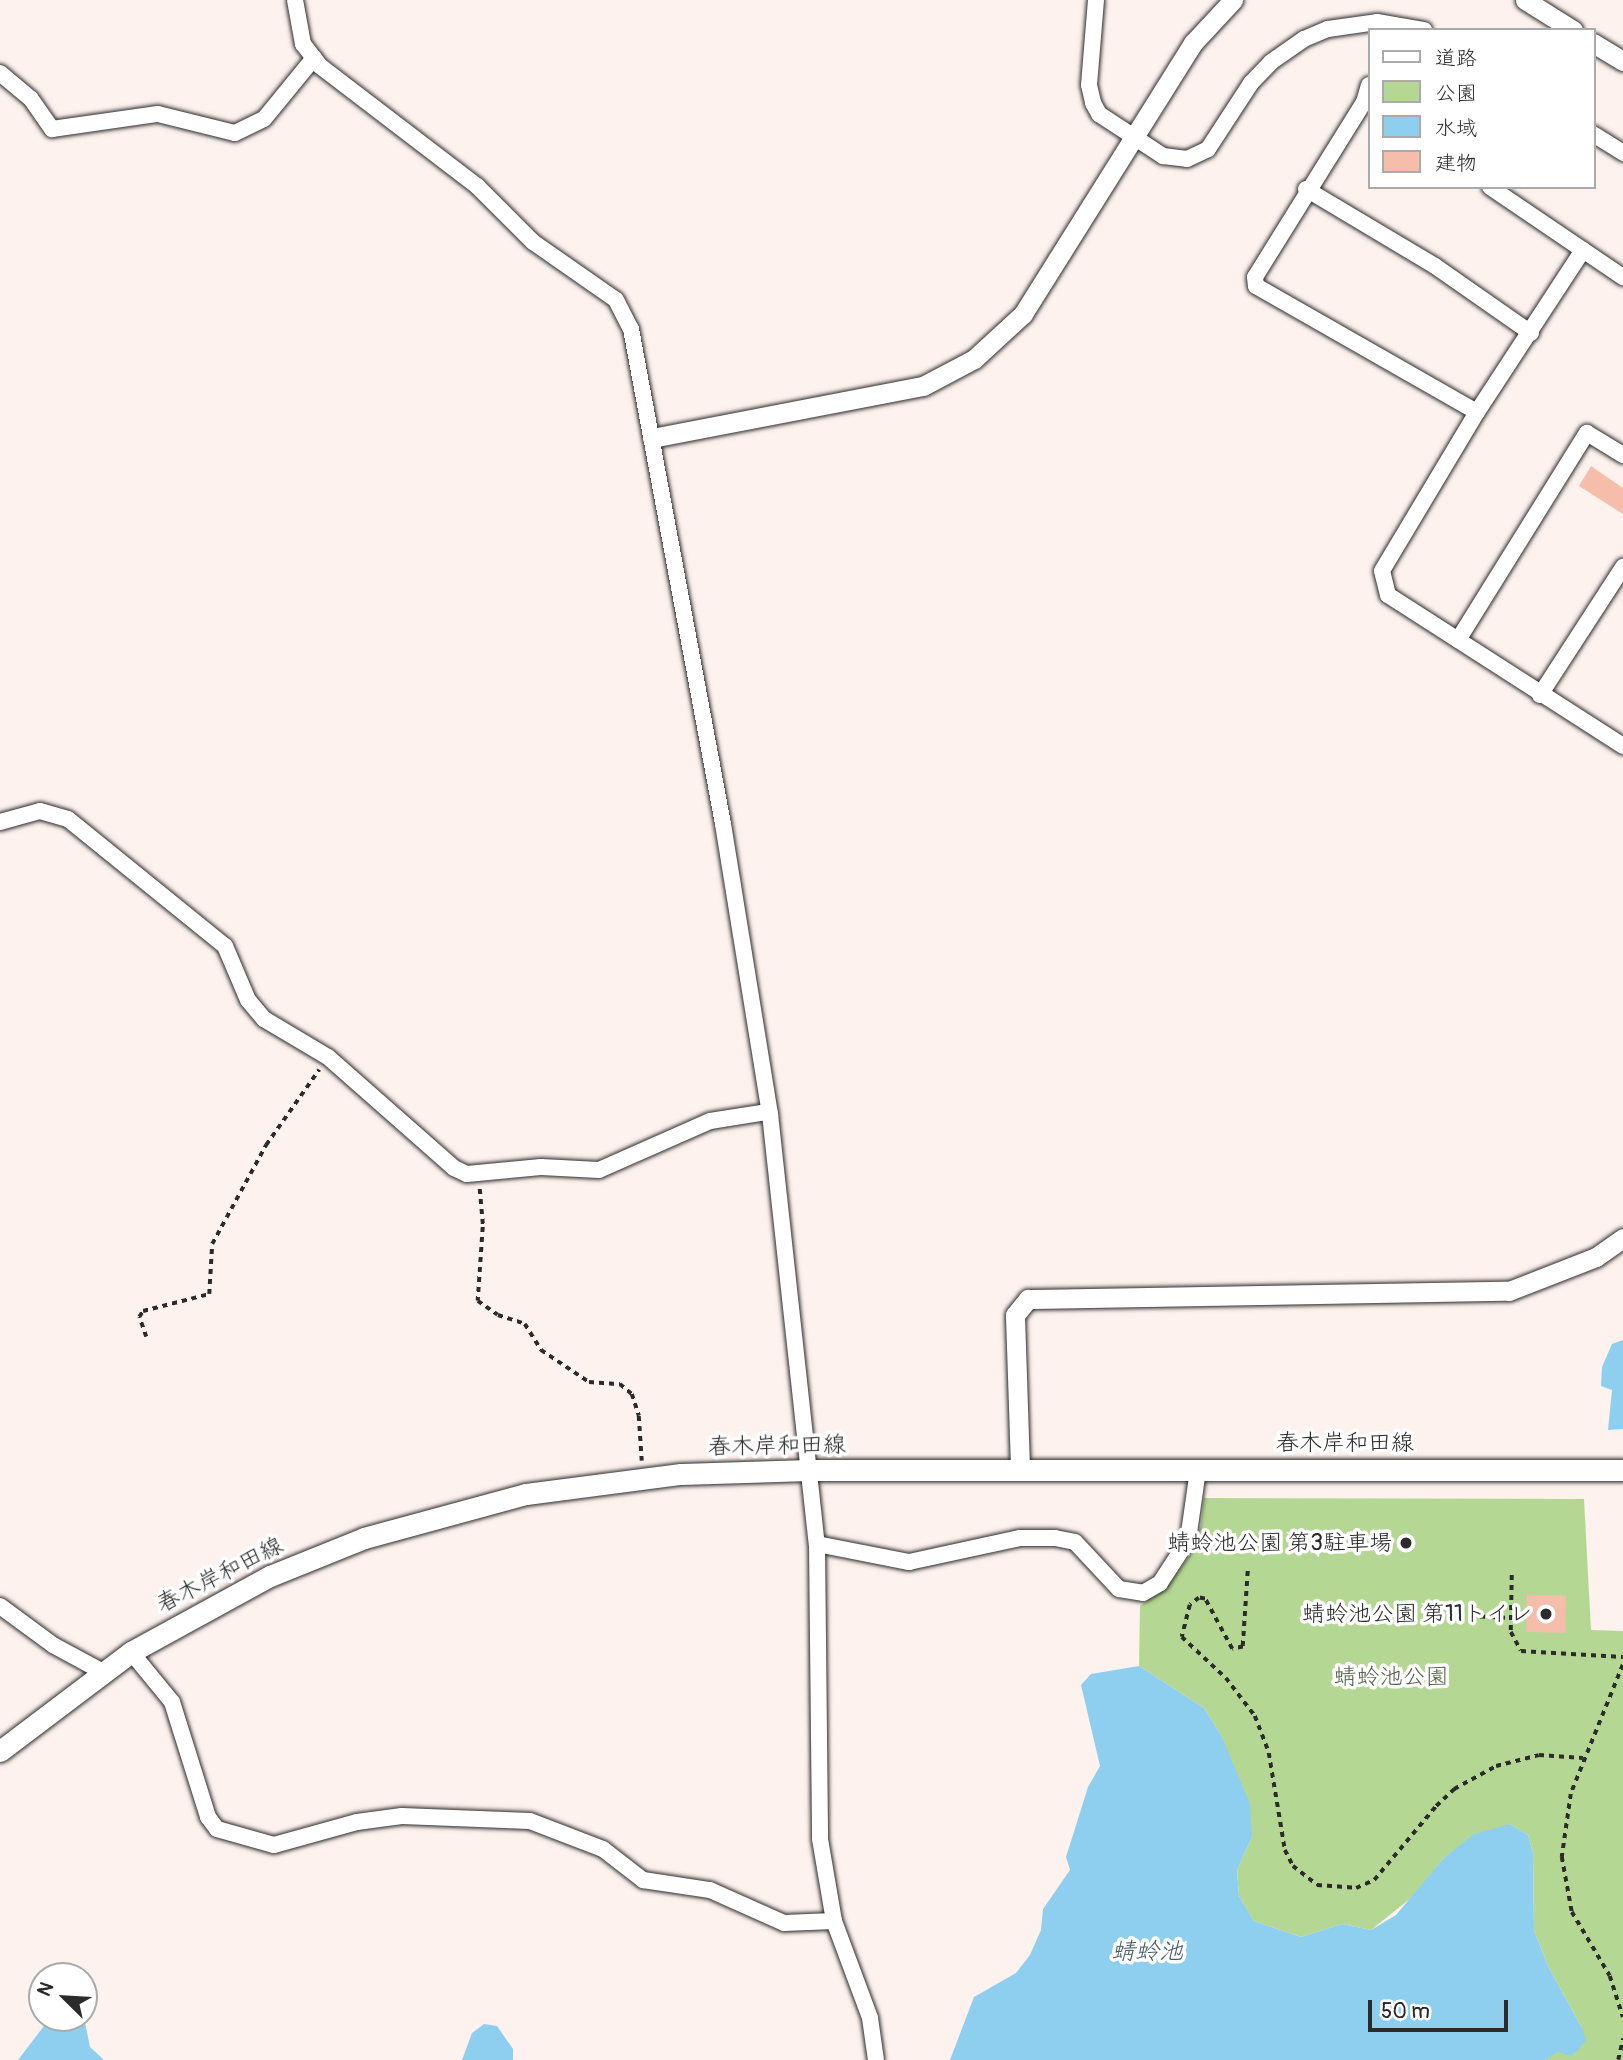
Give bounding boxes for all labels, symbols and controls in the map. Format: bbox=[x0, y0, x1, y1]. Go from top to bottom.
legend bbox=[1368, 28, 1595, 189]
text: 道路 bbox=[1435, 45, 1477, 72]
text: 公園 bbox=[1435, 80, 1477, 107]
text: 水域 bbox=[1435, 115, 1477, 142]
text: 建物 bbox=[1435, 150, 1477, 177]
street label: 春木岸和田線 bbox=[1276, 1429, 1414, 1457]
street label: 春木岸和田線 bbox=[708, 1431, 846, 1461]
place label: 蜻蛉池公園 第3駐車場 bbox=[1167, 1529, 1392, 1557]
street label: 春木岸和田線 bbox=[152, 1531, 288, 1619]
marker: 蜻蛉池公園 第3駐車場 bbox=[1398, 1535, 1414, 1551]
place label: 蜻蛉池公園 第11トイレ bbox=[1302, 1600, 1532, 1628]
marker: 蜻蛉池公園 第11トイレ bbox=[1538, 1606, 1554, 1622]
park label: 蜻蛉池公園 bbox=[1334, 1663, 1448, 1691]
water label: 蜻蛉池 bbox=[1111, 1938, 1183, 1966]
north arrow bbox=[28, 1962, 98, 2032]
text: N bbox=[32, 1979, 59, 2000]
scale bar bbox=[1371, 1986, 1511, 2030]
text: 50 m bbox=[1381, 1998, 1430, 2025]

